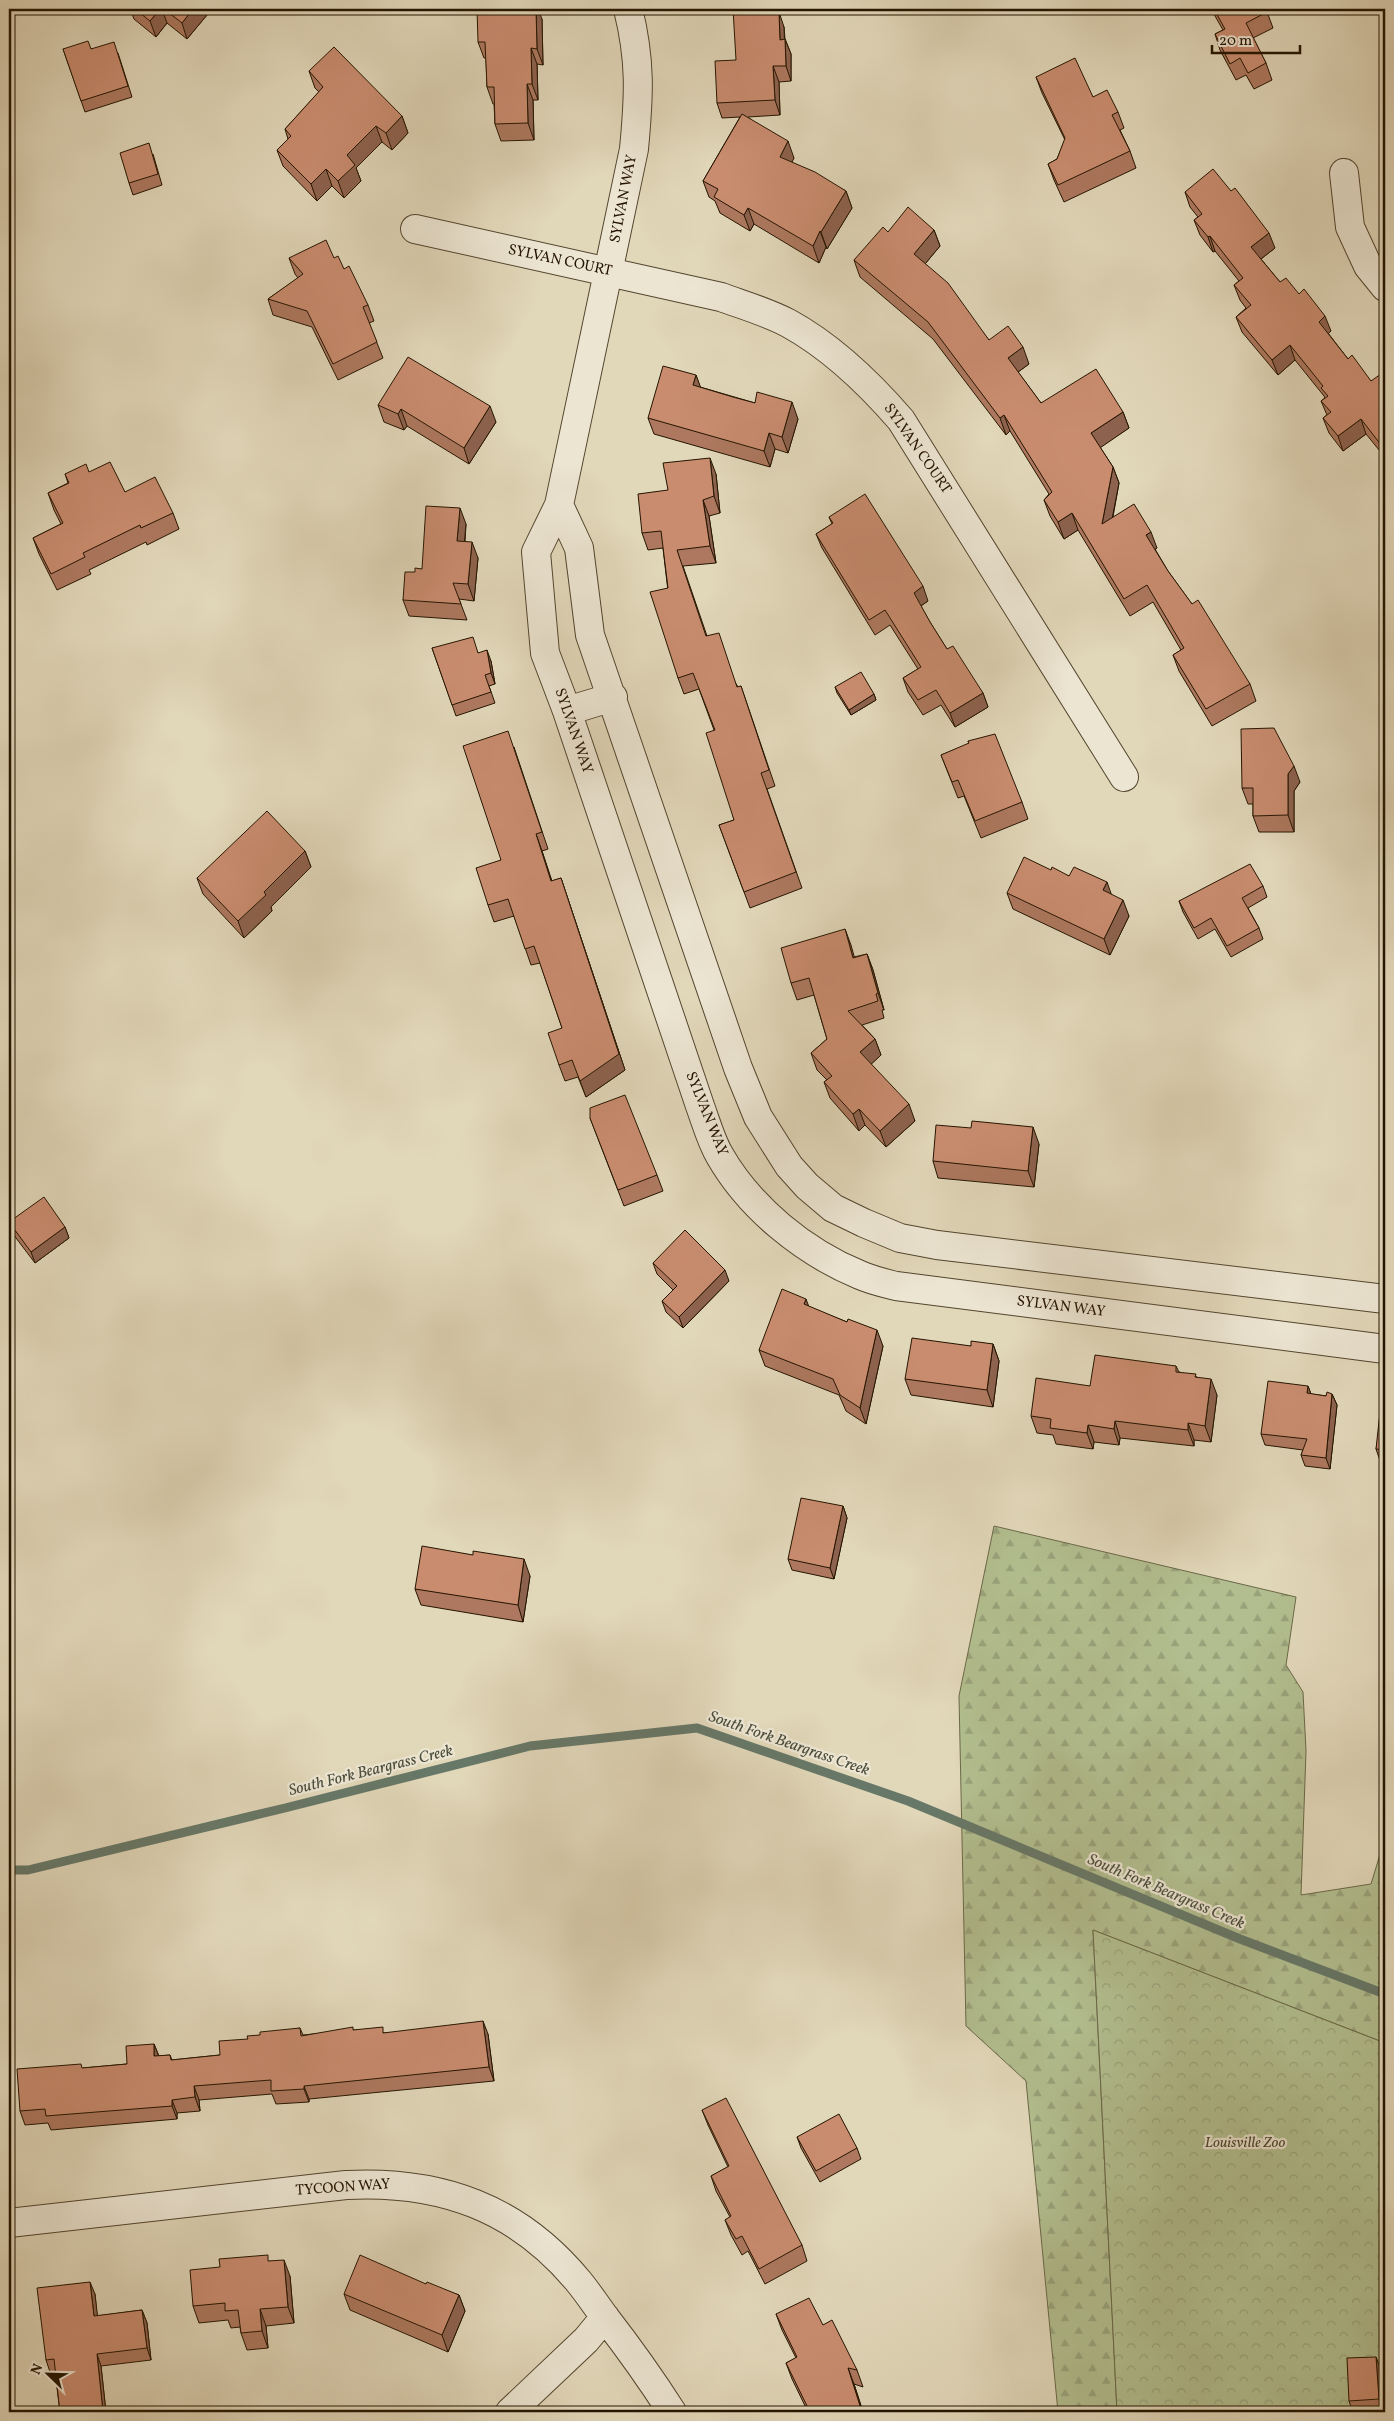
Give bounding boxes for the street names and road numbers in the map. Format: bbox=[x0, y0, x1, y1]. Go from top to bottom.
street label: SYLVAN WAY bbox=[605, 153, 643, 245]
street label: SYLVAN COURT bbox=[506, 240, 614, 282]
street label: SYLVAN COURT bbox=[878, 400, 956, 499]
street label: SYLVAN WAY bbox=[549, 685, 598, 777]
street label: SYLVAN WAY bbox=[680, 1069, 733, 1160]
street label: SYLVAN WAY bbox=[1015, 1291, 1107, 1323]
street label: TYCOON WAY bbox=[295, 2174, 392, 2202]

